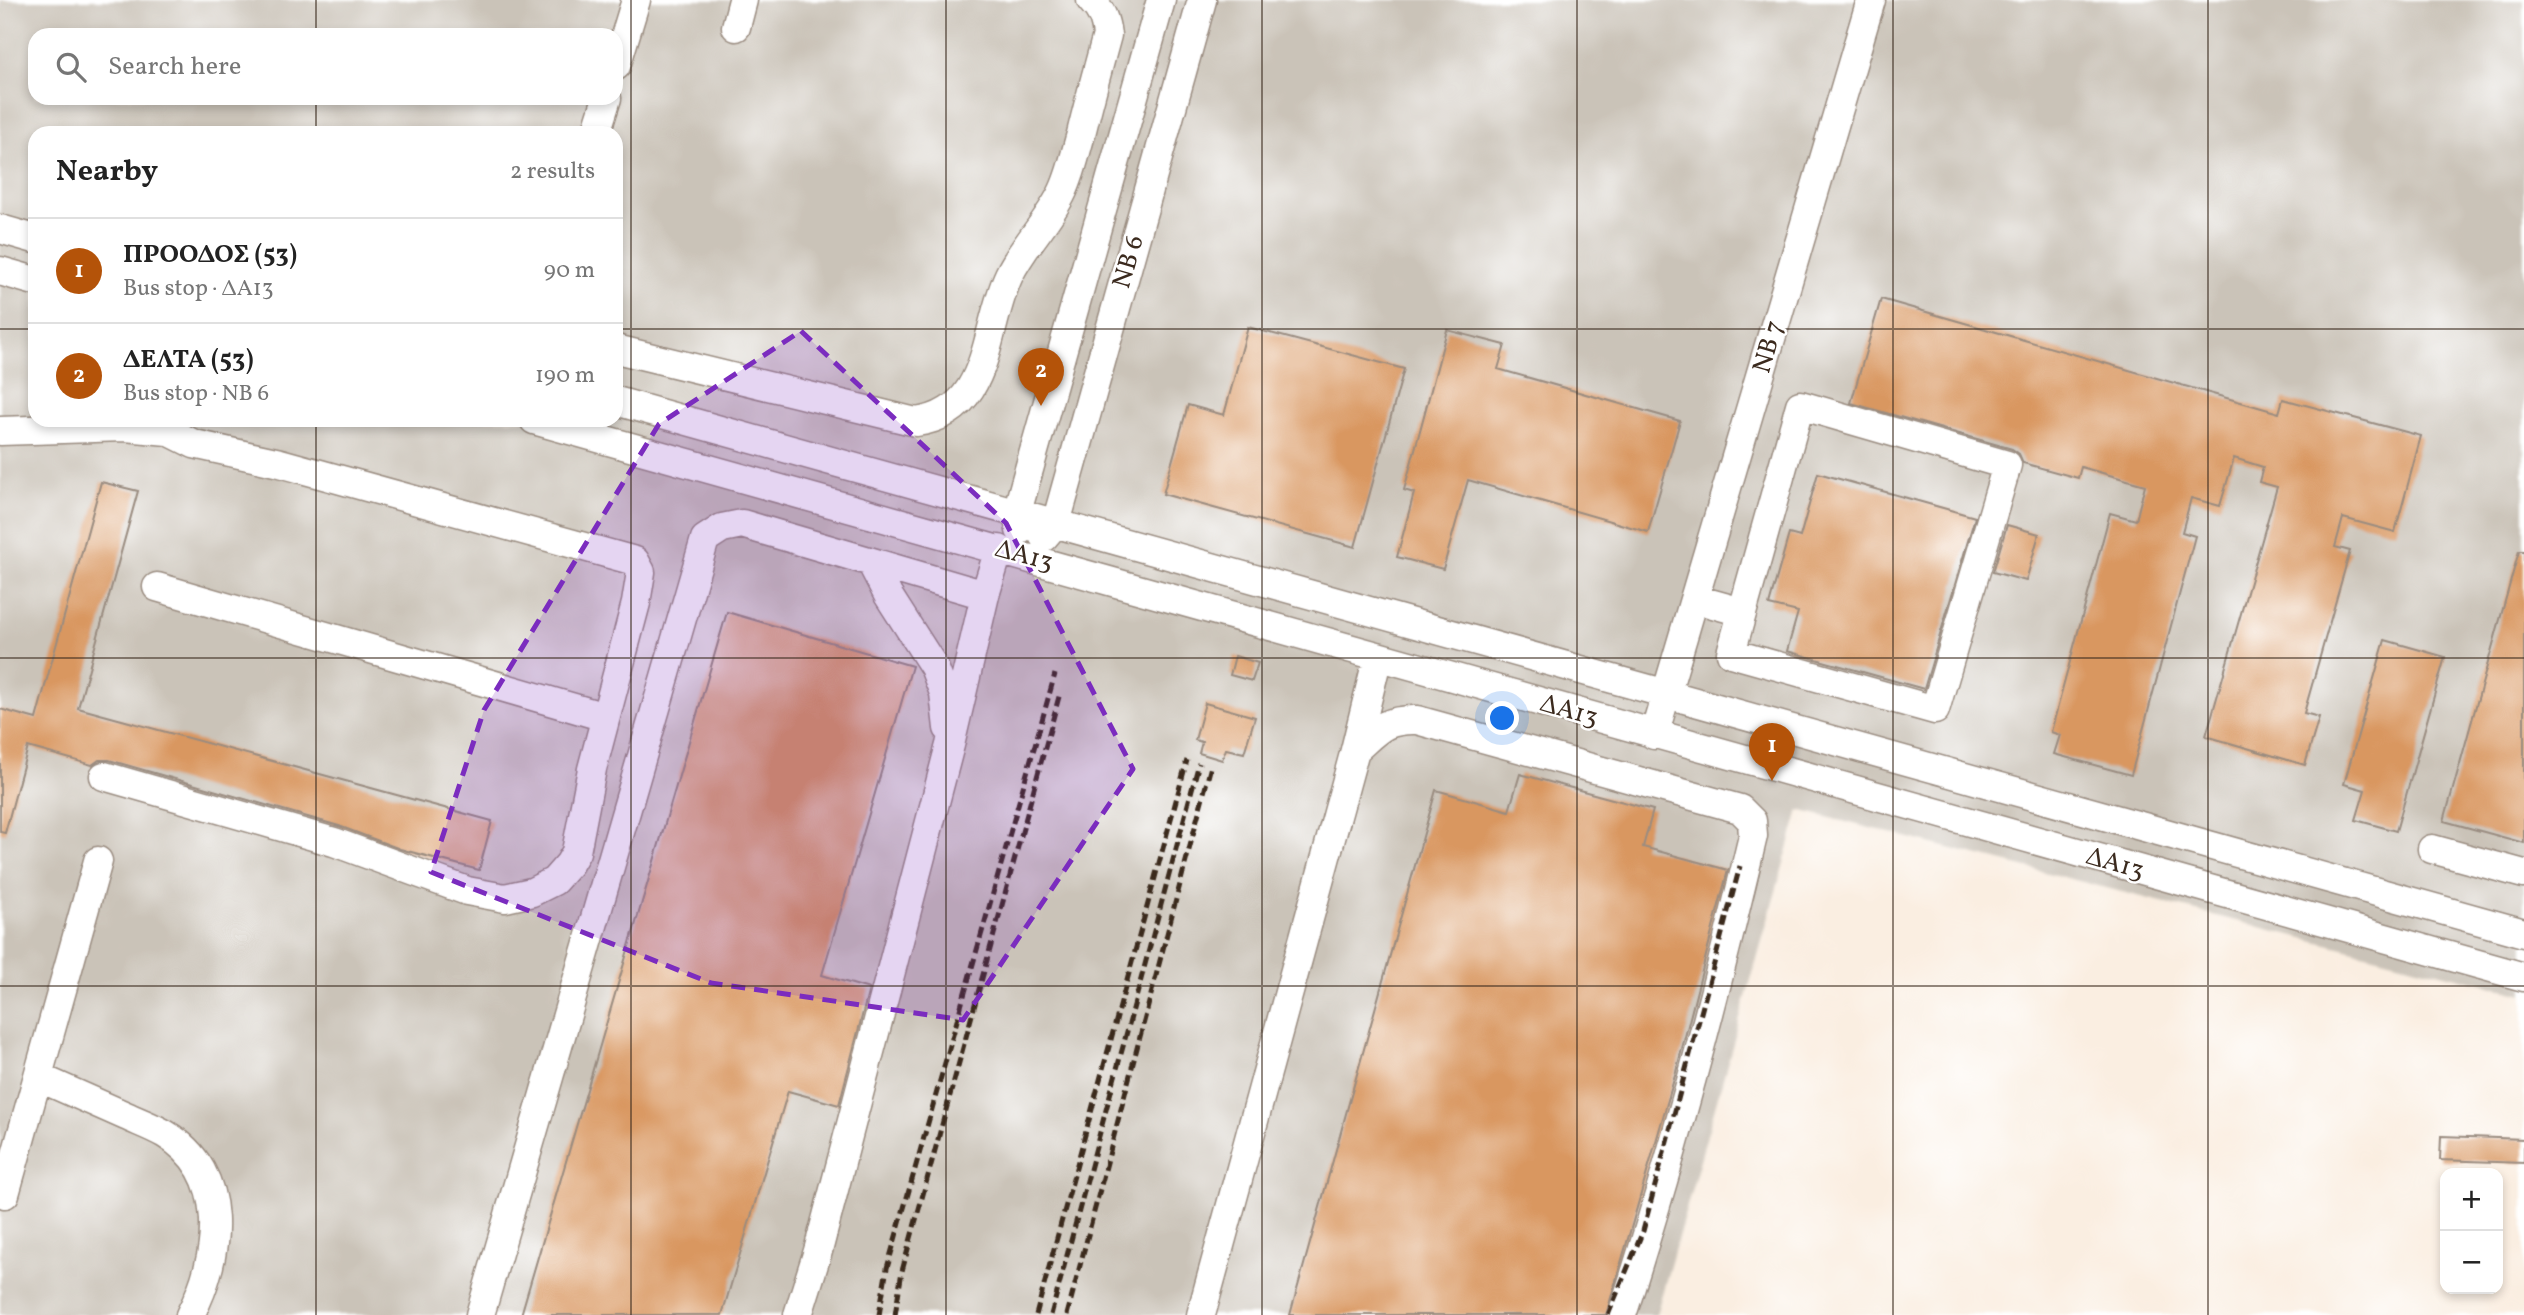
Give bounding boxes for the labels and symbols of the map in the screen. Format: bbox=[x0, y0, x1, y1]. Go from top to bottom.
street label: ΝΒ 6 bbox=[1104, 231, 1154, 293]
street label: ΝΒ 7 bbox=[1744, 316, 1794, 378]
pin: 2 bbox=[1018, 348, 1064, 406]
street label: ΔΑ13 bbox=[991, 531, 1057, 581]
street label: ΔΑ13 bbox=[1536, 686, 1602, 736]
your location bbox=[1485, 701, 1519, 735]
pin: 1 bbox=[1749, 723, 1795, 781]
street label: ΔΑ13 bbox=[2082, 839, 2148, 889]

